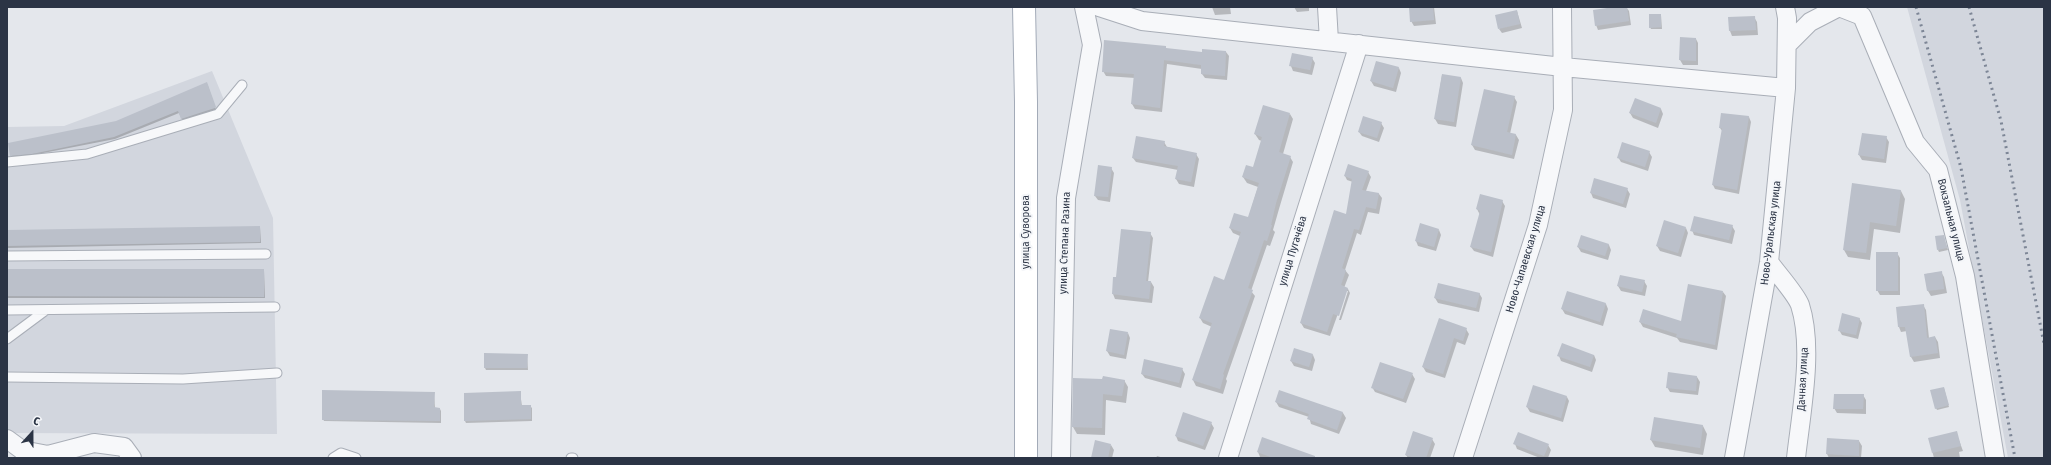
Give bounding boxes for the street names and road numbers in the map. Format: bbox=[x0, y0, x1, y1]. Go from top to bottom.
street label: Вокзальная улица bbox=[1934, 177, 1968, 263]
street label: Ново-Уральская улица bbox=[1758, 180, 1784, 286]
street label: улица Степана Разина bbox=[1057, 192, 1073, 294]
street label: улица Суворова bbox=[1019, 195, 1033, 269]
street label: Ново-Чапаевская улица bbox=[1503, 204, 1549, 314]
street label: улица Пугачёва bbox=[1276, 214, 1310, 288]
street label: Дачная улица bbox=[1795, 347, 1811, 411]

